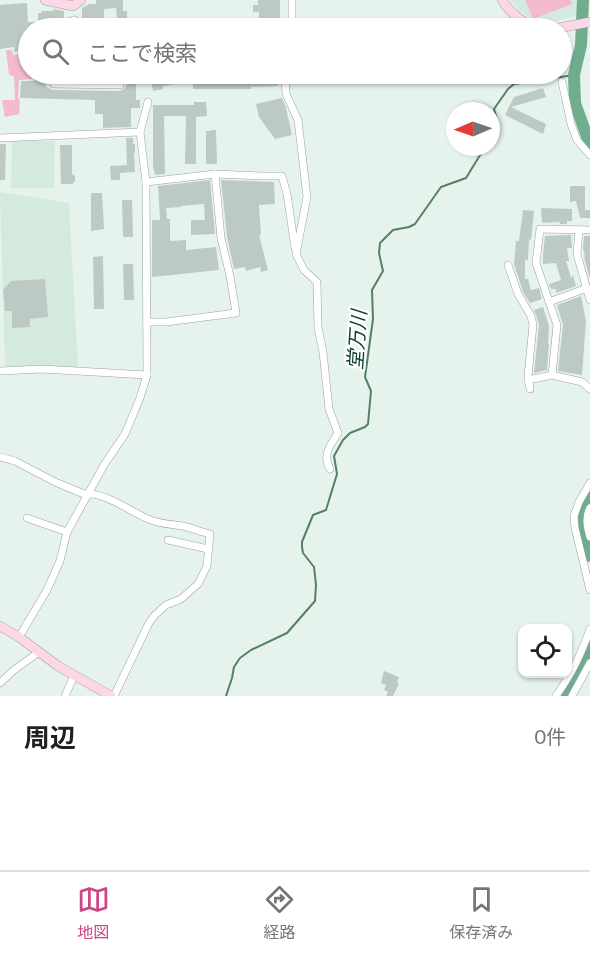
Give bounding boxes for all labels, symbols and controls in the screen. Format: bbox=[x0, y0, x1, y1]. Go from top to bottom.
search box bbox=[18, 18, 572, 84]
icon: search bbox=[39, 35, 72, 68]
text: ここで検索 bbox=[87, 39, 197, 66]
north arrow bbox=[446, 102, 500, 156]
water label: 堂万川 bbox=[342, 307, 370, 371]
map controls bbox=[518, 624, 572, 678]
button: locate bbox=[518, 624, 572, 678]
text: 周辺 bbox=[24, 721, 76, 753]
text: 0件 bbox=[534, 724, 566, 748]
tab: 地図 bbox=[77, 883, 110, 943]
tab: 経路 bbox=[263, 883, 296, 943]
tab: 保存済み bbox=[449, 883, 513, 943]

